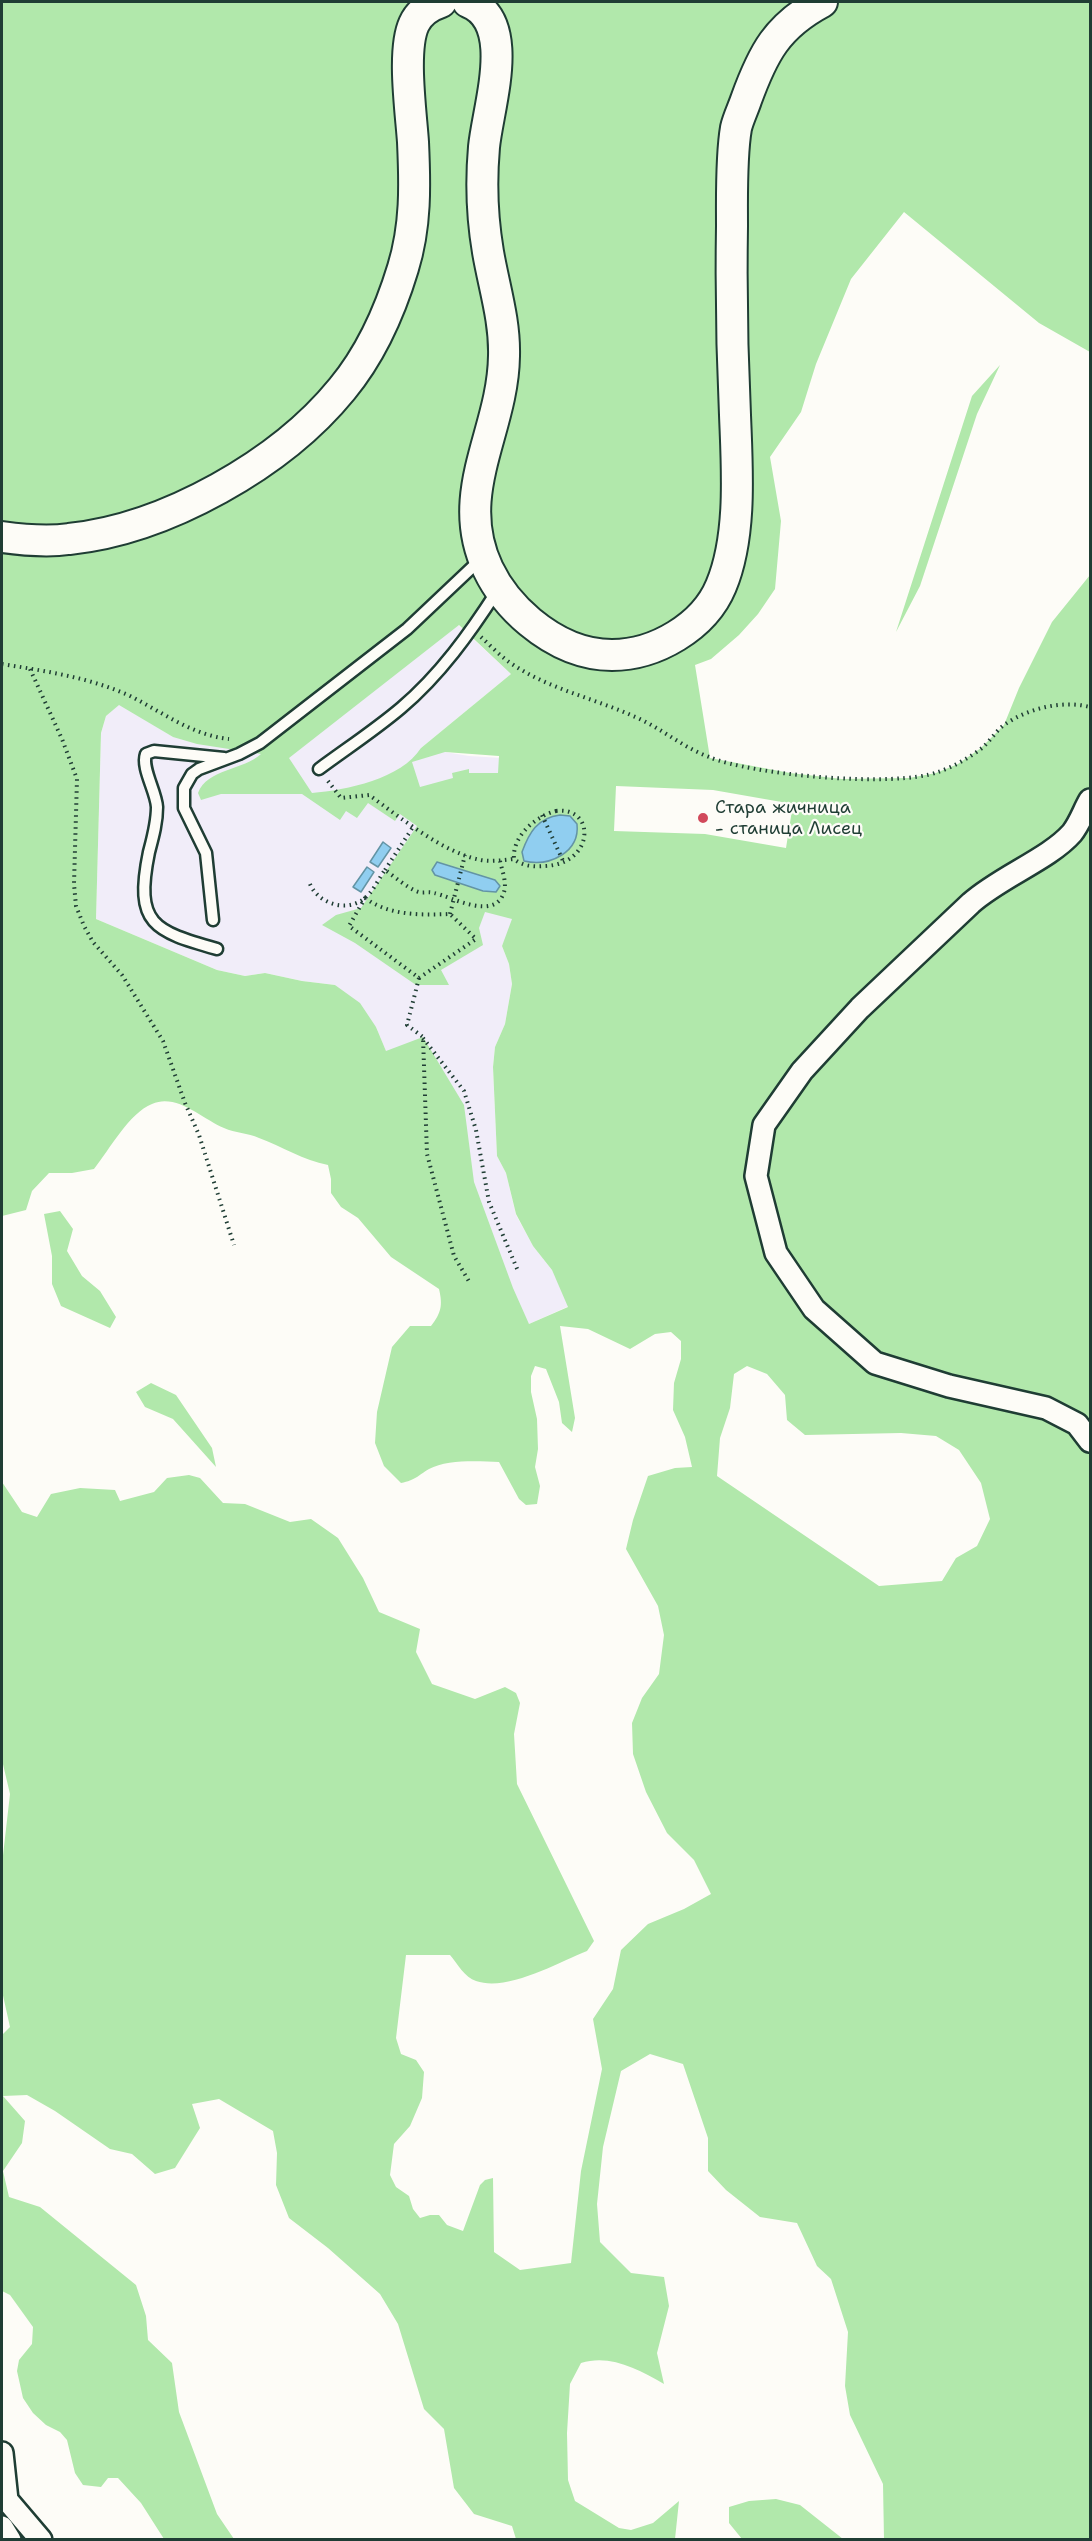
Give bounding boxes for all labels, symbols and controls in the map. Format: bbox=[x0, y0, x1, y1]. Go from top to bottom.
place label: Стара жичница - станица Лисец bbox=[715, 797, 862, 840]
marker: Стара жичница - станица Лисец bbox=[696, 811, 710, 825]

